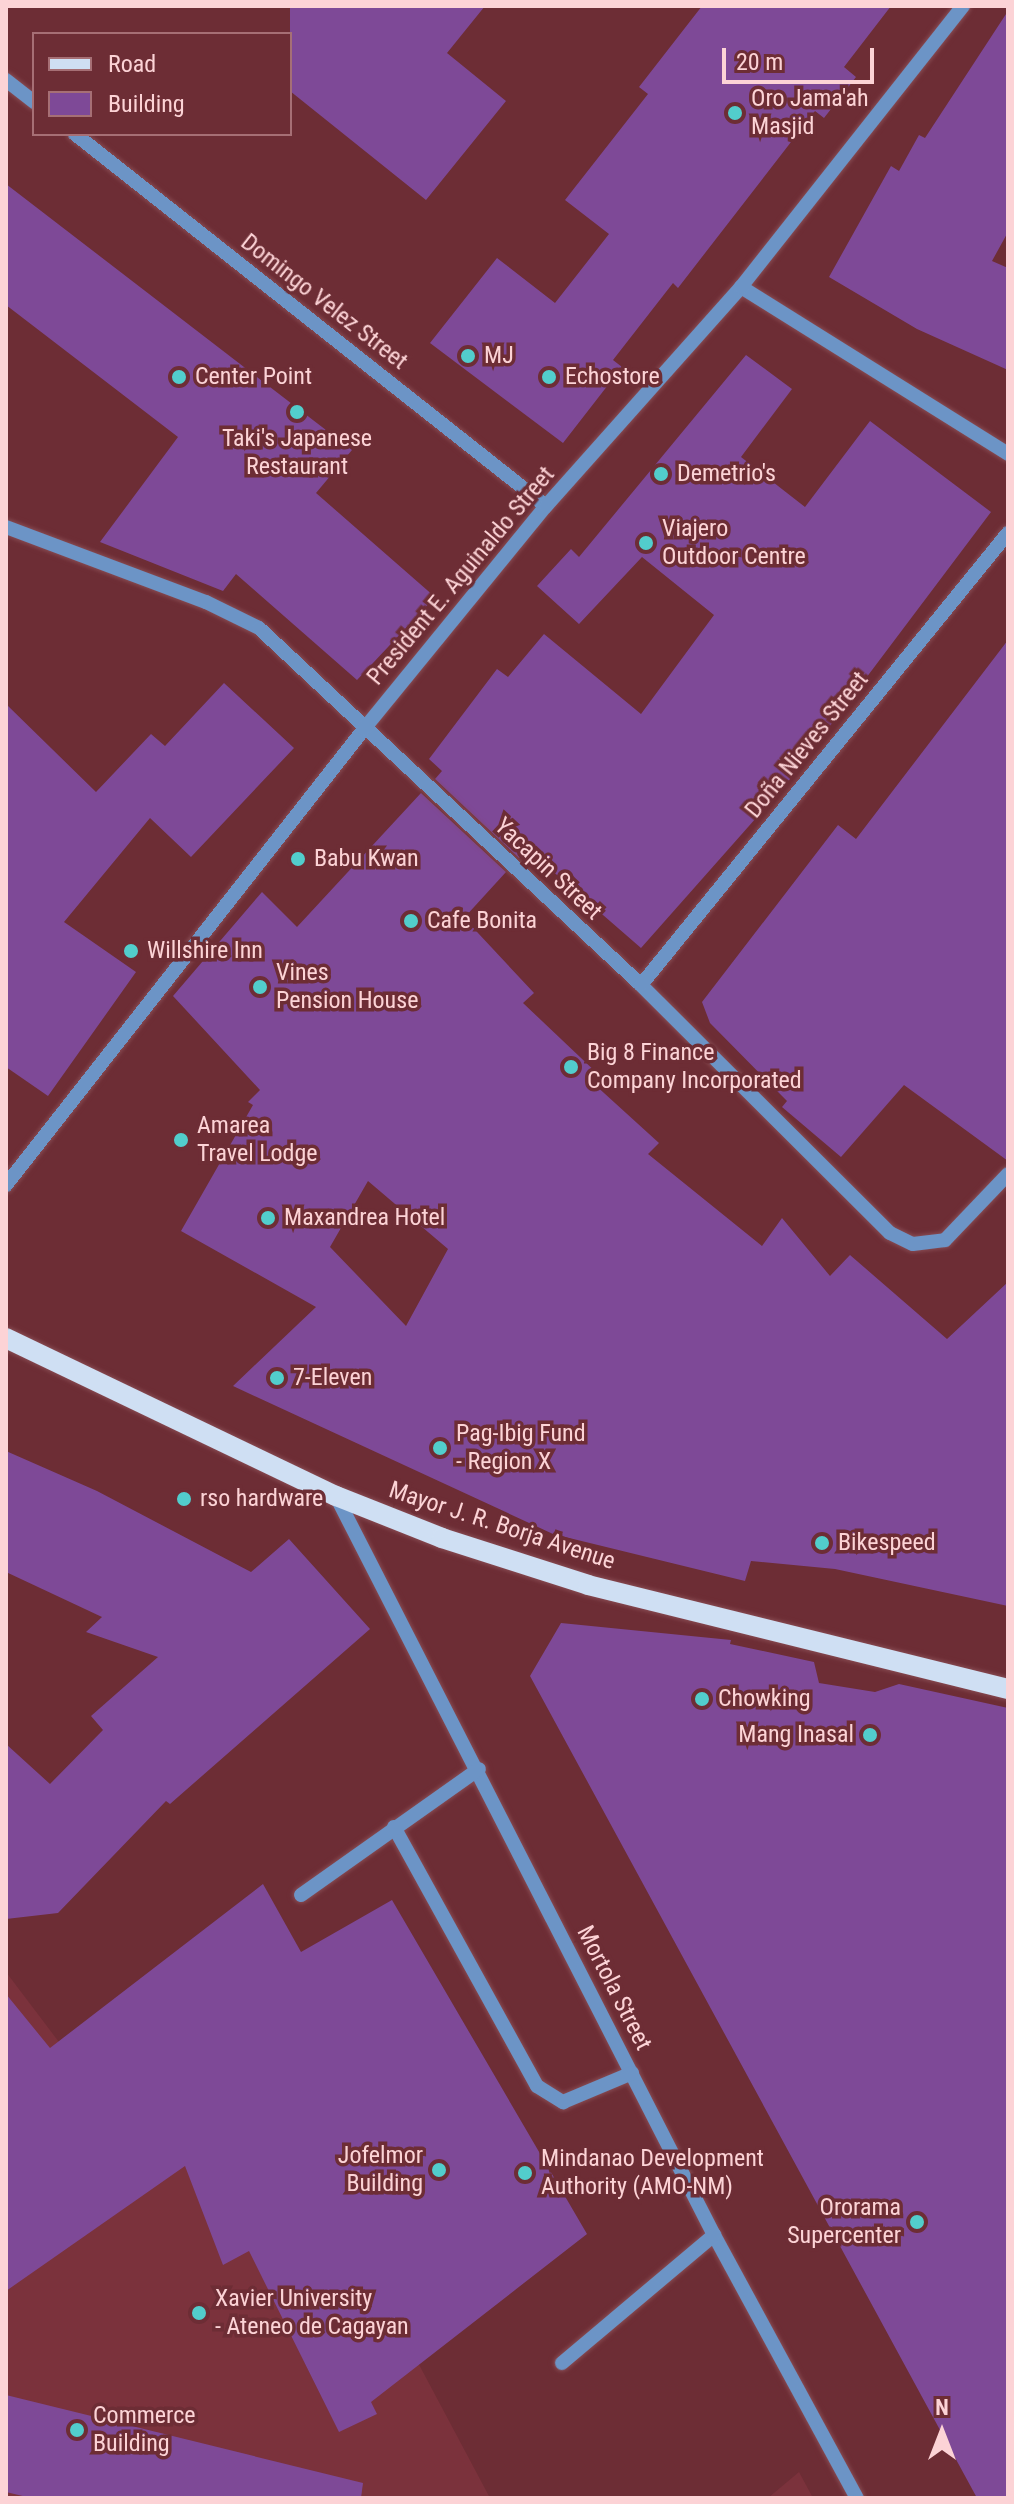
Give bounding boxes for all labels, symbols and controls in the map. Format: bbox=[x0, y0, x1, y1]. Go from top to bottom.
legend bbox=[32, 32, 292, 136]
scale bar bbox=[726, 32, 878, 82]
text: 20 m bbox=[736, 48, 783, 76]
text: Road bbox=[108, 50, 156, 78]
place label: Oro Jama'ah Masjid bbox=[751, 85, 869, 141]
text: Building bbox=[108, 90, 185, 118]
marker: Oro Jama'ah Masjid bbox=[726, 104, 744, 122]
street label: Domingo Velez Street bbox=[235, 228, 413, 376]
place label: MJ bbox=[484, 342, 514, 370]
marker: MJ bbox=[459, 347, 477, 365]
place label: Center Point bbox=[195, 363, 312, 391]
place label: Echostore bbox=[565, 363, 660, 391]
marker: Center Point bbox=[170, 368, 188, 386]
marker: Echostore bbox=[540, 368, 558, 386]
marker: Taki's Japanese Restaurant bbox=[288, 403, 306, 421]
place label: Taki's Japanese Restaurant bbox=[222, 425, 372, 481]
place label: Demetrio's bbox=[677, 460, 776, 488]
street label: President E. Aguinaldo Street bbox=[361, 461, 561, 691]
marker: Demetrio's bbox=[652, 465, 670, 483]
place label: Viajero Outdoor Centre bbox=[662, 515, 806, 571]
marker: Viajero Outdoor Centre bbox=[637, 534, 655, 552]
street label: Doña Nieves Street bbox=[739, 666, 875, 824]
street label: Yacapin Street bbox=[488, 812, 608, 926]
place label: Babu Kwan bbox=[314, 845, 419, 873]
marker: Babu Kwan bbox=[289, 850, 307, 868]
place label: Cafe Bonita bbox=[427, 907, 537, 935]
marker: Cafe Bonita bbox=[402, 912, 420, 930]
place label: Willshire Inn bbox=[147, 937, 263, 965]
marker: Willshire Inn bbox=[122, 942, 140, 960]
place label: Vines Pension House bbox=[276, 959, 418, 1015]
marker: Vines Pension House bbox=[251, 978, 269, 996]
place label: Big 8 Finance Company Incorporated bbox=[587, 1039, 802, 1095]
marker: Big 8 Finance Company Incorporated bbox=[562, 1058, 580, 1076]
place label: Amarea Travel Lodge bbox=[197, 1112, 318, 1168]
marker: Amarea Travel Lodge bbox=[172, 1131, 190, 1149]
place label: Maxandrea Hotel bbox=[284, 1204, 445, 1232]
marker: Maxandrea Hotel bbox=[259, 1209, 277, 1227]
place label: 7-Eleven bbox=[293, 1364, 372, 1392]
marker: 7-Eleven bbox=[268, 1369, 286, 1387]
place label: Pag-Ibig Fund - Region X bbox=[456, 1420, 586, 1476]
marker: Pag-Ibig Fund - Region X bbox=[431, 1439, 449, 1457]
street label: Mayor J. R. Borja Avenue bbox=[385, 1476, 619, 1576]
place label: rso hardware bbox=[200, 1485, 323, 1513]
marker: rso hardware bbox=[175, 1490, 193, 1508]
place label: Bikespeed bbox=[838, 1529, 936, 1557]
marker: Bikespeed bbox=[813, 1534, 831, 1552]
place label: Chowking bbox=[718, 1685, 811, 1713]
marker: Chowking bbox=[693, 1690, 711, 1708]
place label: Mang Inasal bbox=[738, 1721, 854, 1749]
marker: Mang Inasal bbox=[861, 1726, 879, 1744]
street label: Mortola Street bbox=[570, 1921, 658, 2055]
place label: Jofelmor Building bbox=[338, 2142, 423, 2198]
place label: Mindanao Development Authority (AMO-NM) bbox=[541, 2145, 764, 2201]
marker: Jofelmor Building bbox=[430, 2161, 448, 2179]
marker: Mindanao Development Authority (AMO-NM) bbox=[516, 2164, 534, 2182]
place label: Ororama Supercenter bbox=[787, 2194, 901, 2250]
marker: Ororama Supercenter bbox=[908, 2213, 926, 2231]
place label: Xavier University - Ateneo de Cagayan bbox=[215, 2285, 409, 2341]
marker: Xavier University - Ateneo de Cagayan bbox=[190, 2304, 208, 2322]
north arrow bbox=[902, 2392, 982, 2472]
text: N bbox=[935, 2395, 949, 2420]
place label: Commerce Building bbox=[93, 2402, 195, 2458]
marker: Commerce Building bbox=[68, 2421, 86, 2439]

